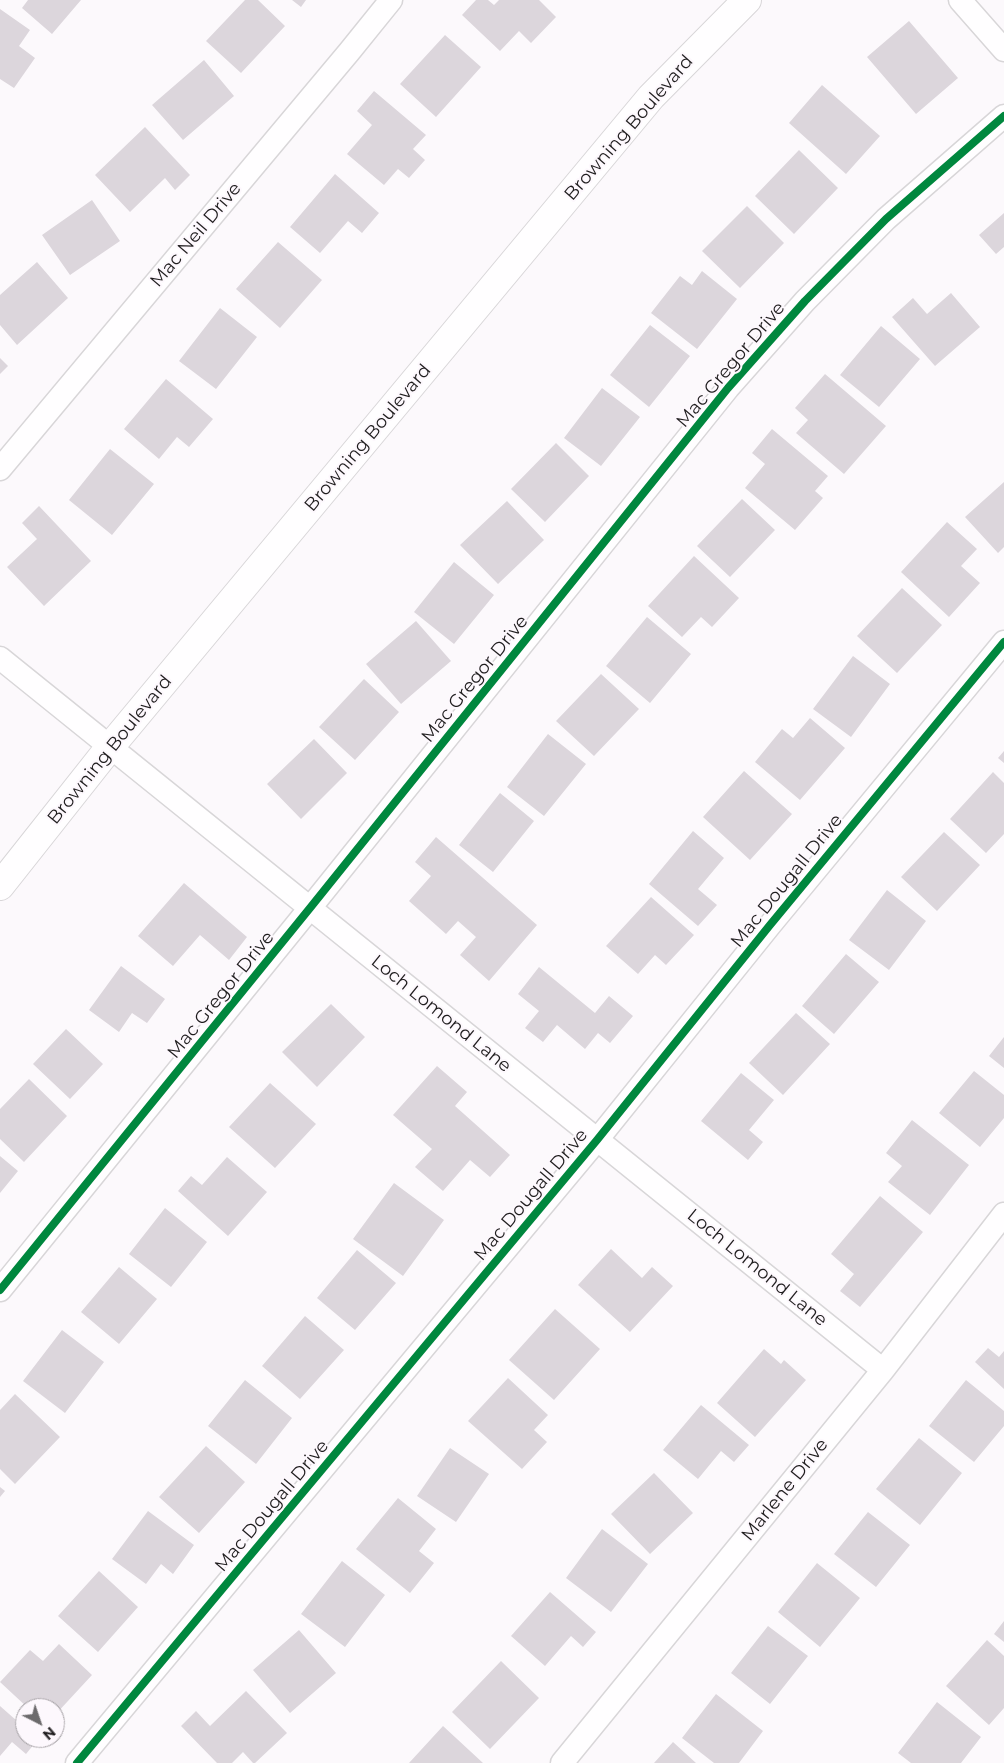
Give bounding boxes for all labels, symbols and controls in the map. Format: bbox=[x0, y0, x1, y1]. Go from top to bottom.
street label: Browning Boulevard bbox=[560, 51, 698, 205]
street label: Mac Neil Drive bbox=[146, 178, 246, 292]
street label: Mac Gregor Drive bbox=[672, 298, 790, 432]
street label: Browning Boulevard bbox=[300, 360, 436, 516]
street label: Mac Gregor Drive bbox=[417, 611, 533, 747]
street label: Browning Boulevard bbox=[43, 671, 177, 829]
street label: Mac Dougall Drive bbox=[727, 810, 847, 952]
street label: Mac Gregor Drive bbox=[163, 927, 279, 1063]
street label: Loch Lomond Lane bbox=[367, 951, 515, 1077]
street label: Mac Dougall Drive bbox=[470, 1125, 592, 1265]
street label: Loch Lomond Lane bbox=[683, 1205, 831, 1331]
street label: Marlene Drive bbox=[737, 1434, 833, 1546]
street label: Mac Dougall Drive bbox=[211, 1436, 333, 1576]
north arrow bbox=[15, 1698, 65, 1748]
text: N bbox=[39, 1723, 59, 1744]

